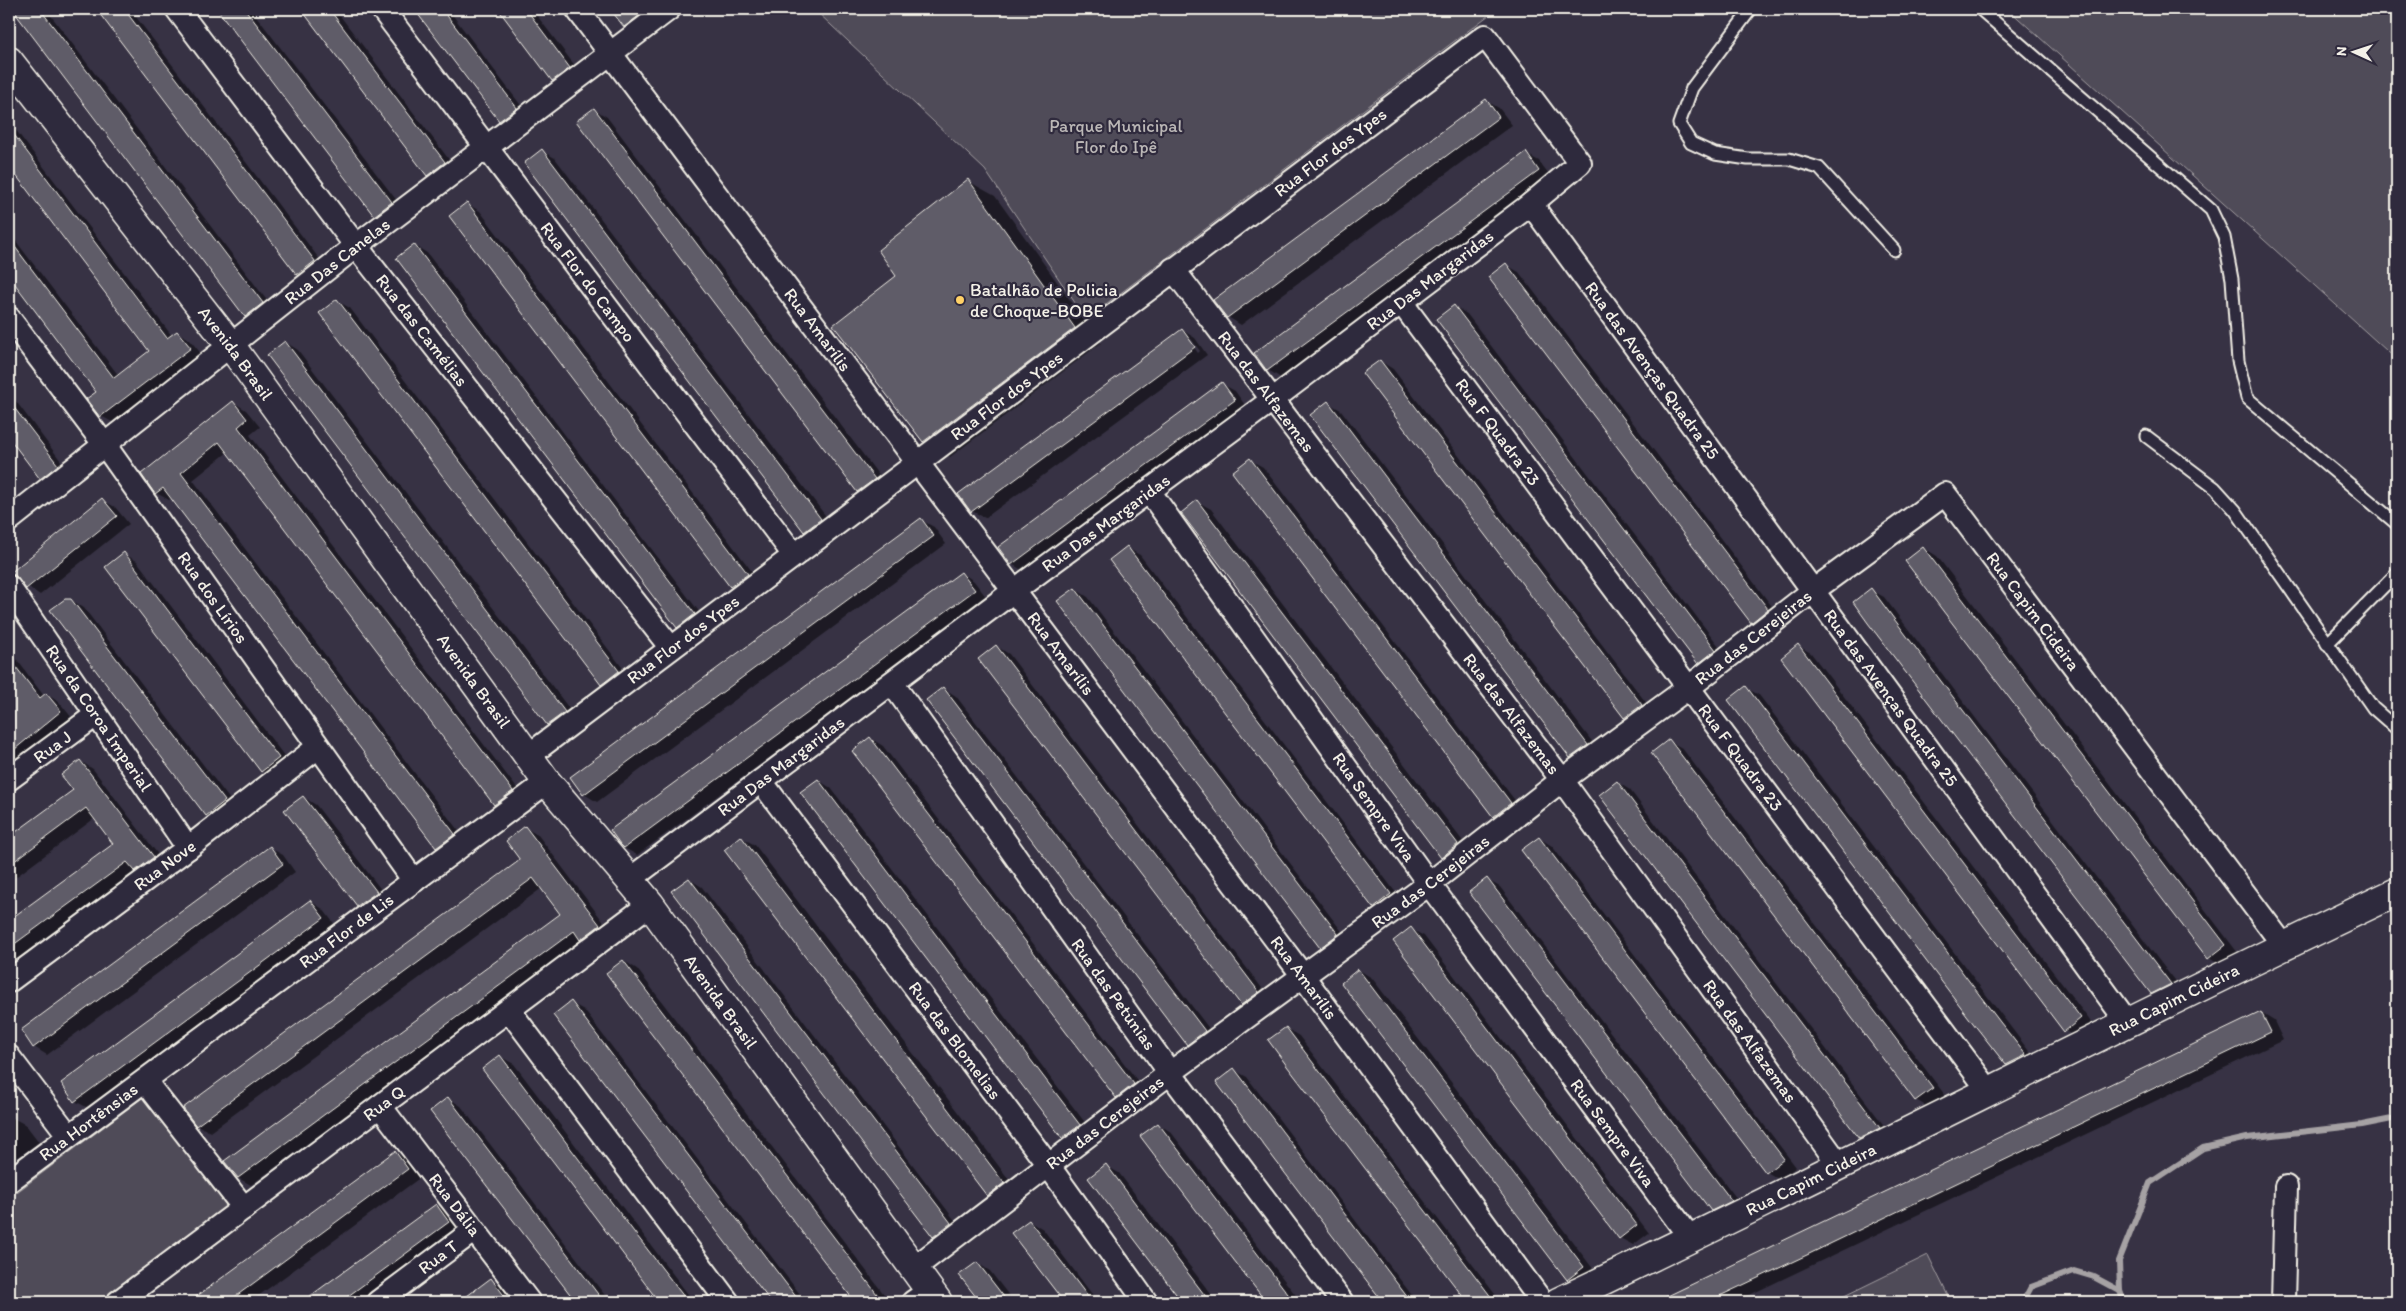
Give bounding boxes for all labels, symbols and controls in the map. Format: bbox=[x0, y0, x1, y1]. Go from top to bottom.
north arrow bbox=[2328, 28, 2378, 78]
text: N bbox=[2333, 46, 2350, 57]
street label: Rua Flor dos Ypes bbox=[1270, 103, 1391, 202]
park label: Parque Municipal Flor do Ipê bbox=[1049, 115, 1183, 158]
street label: Rua Das Canelas bbox=[280, 213, 395, 309]
street label: Rua Flor do Campo bbox=[536, 218, 640, 346]
street label: Rua Das Margaridas bbox=[1362, 225, 1498, 335]
street label: Rua das Camélias bbox=[371, 270, 473, 391]
street label: Rua das Avenças Quadra 25 bbox=[1580, 277, 1724, 464]
place label: Batalhão de Policia de Choque-BOBE bbox=[970, 279, 1117, 322]
street label: Rua Amarílis bbox=[779, 284, 856, 376]
marker: Batalhão de Policia de Choque-BOBE bbox=[954, 294, 966, 306]
street label: Avenida Brasil bbox=[193, 302, 278, 405]
street label: Rua das Alfazemas bbox=[1213, 326, 1320, 457]
street label: Rua Flor dos Ypes bbox=[946, 346, 1067, 445]
street label: Rua F Quadra 23 bbox=[1451, 374, 1545, 490]
street label: Rua Das Margaridas bbox=[1037, 469, 1175, 577]
street label: Rua dos Lírios bbox=[173, 547, 253, 648]
street label: Rua Capim Cideira bbox=[1981, 548, 2085, 675]
street label: Rua das Cerejeiras bbox=[1690, 585, 1816, 690]
street label: Rua Flor dos Ypes bbox=[622, 590, 744, 689]
street label: Rua das Avenças Quadra 25 bbox=[1819, 605, 1963, 791]
street label: Rua Amarílis bbox=[1022, 607, 1099, 700]
street label: Avenida Brasil bbox=[432, 629, 515, 733]
street label: Rua da Coroa Imperial bbox=[41, 641, 157, 796]
street label: Rua das Alfazemas bbox=[1458, 649, 1565, 779]
street label: Rua F Quadra 23 bbox=[1693, 699, 1788, 816]
street label: Rua Das Margaridas bbox=[713, 711, 849, 821]
street label: Rua J bbox=[29, 726, 76, 768]
street label: Rua Sempre Viva bbox=[1328, 748, 1421, 867]
street label: Rua das Cerejeiras bbox=[1367, 830, 1494, 933]
street label: Rua Nove bbox=[129, 835, 200, 896]
street label: Rua Flor de Lis bbox=[295, 888, 398, 973]
street label: Rua Amarílis bbox=[1266, 931, 1342, 1024]
street label: Rua das Petúnias bbox=[1066, 934, 1161, 1054]
street label: Avenida Brasil bbox=[679, 950, 762, 1053]
street label: Rua Capim Cideira bbox=[2105, 959, 2243, 1041]
street label: Rua das Alfazemas bbox=[1698, 975, 1802, 1107]
street label: Rua das Blomelias bbox=[904, 977, 1006, 1104]
street label: Rua das Cerejeiras bbox=[1042, 1071, 1168, 1175]
street label: Rua Sempre Viva bbox=[1566, 1074, 1660, 1192]
street label: Rua Hortênsias bbox=[35, 1078, 142, 1166]
street label: Rua Q bbox=[359, 1080, 409, 1126]
street label: Rua Capim Cideira bbox=[1742, 1138, 1880, 1221]
street label: Rua Dália bbox=[424, 1169, 486, 1241]
street label: Rua T bbox=[414, 1235, 462, 1279]

